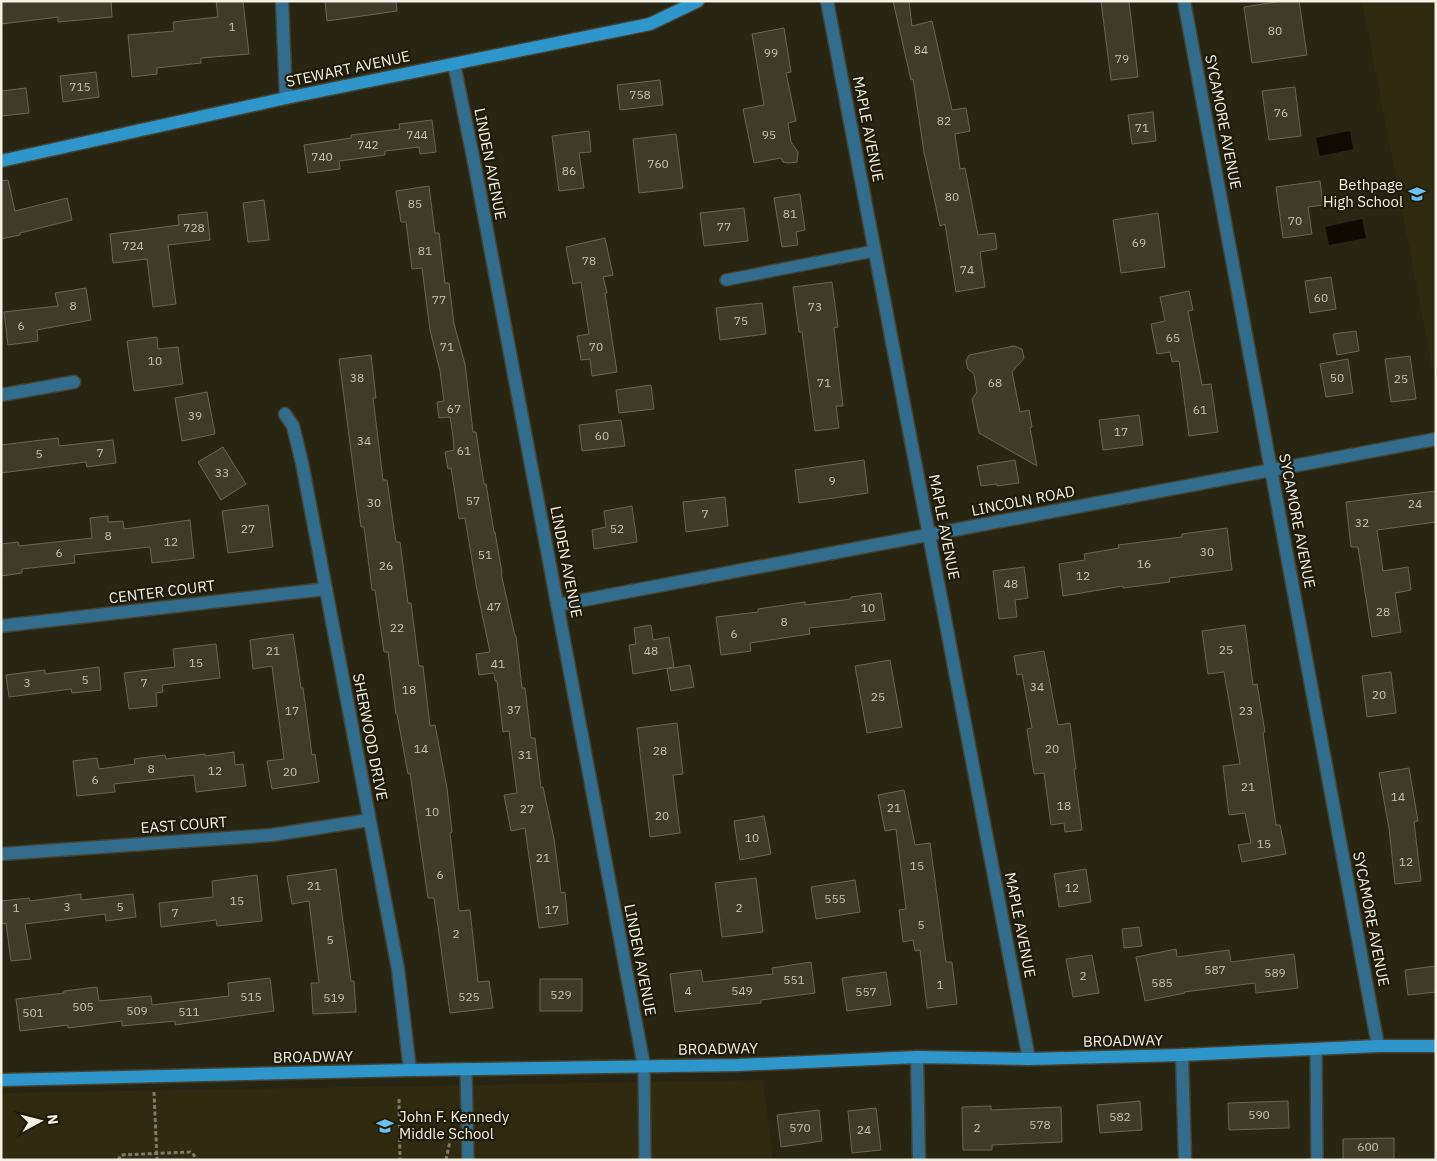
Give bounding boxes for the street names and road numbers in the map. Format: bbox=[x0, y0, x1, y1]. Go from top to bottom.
street label: STEWART AVENUE bbox=[284, 46, 412, 91]
street label: SYCAMORE AVENUE bbox=[1201, 53, 1246, 191]
street label: MAPLE AVENUE bbox=[849, 75, 888, 183]
street label: LINDEN AVENUE bbox=[470, 106, 511, 221]
street label: SYCAMORE AVENUE bbox=[1275, 452, 1320, 590]
street label: MAPLE AVENUE bbox=[925, 473, 964, 581]
street label: LINCOLN ROAD bbox=[970, 481, 1076, 520]
street label: LINDEN AVENUE bbox=[546, 504, 587, 619]
street label: CENTER COURT bbox=[108, 576, 217, 607]
street label: SHERWOOD DRIVE bbox=[349, 672, 392, 802]
street label: EAST COURT bbox=[140, 812, 228, 837]
street label: SYCAMORE AVENUE bbox=[1349, 850, 1394, 988]
street label: MAPLE AVENUE bbox=[1001, 871, 1040, 979]
street label: LINDEN AVENUE bbox=[620, 902, 661, 1017]
street label: BROADWAY bbox=[1083, 1030, 1163, 1051]
street label: BROADWAY bbox=[678, 1038, 758, 1059]
street label: BROADWAY bbox=[273, 1046, 353, 1067]

